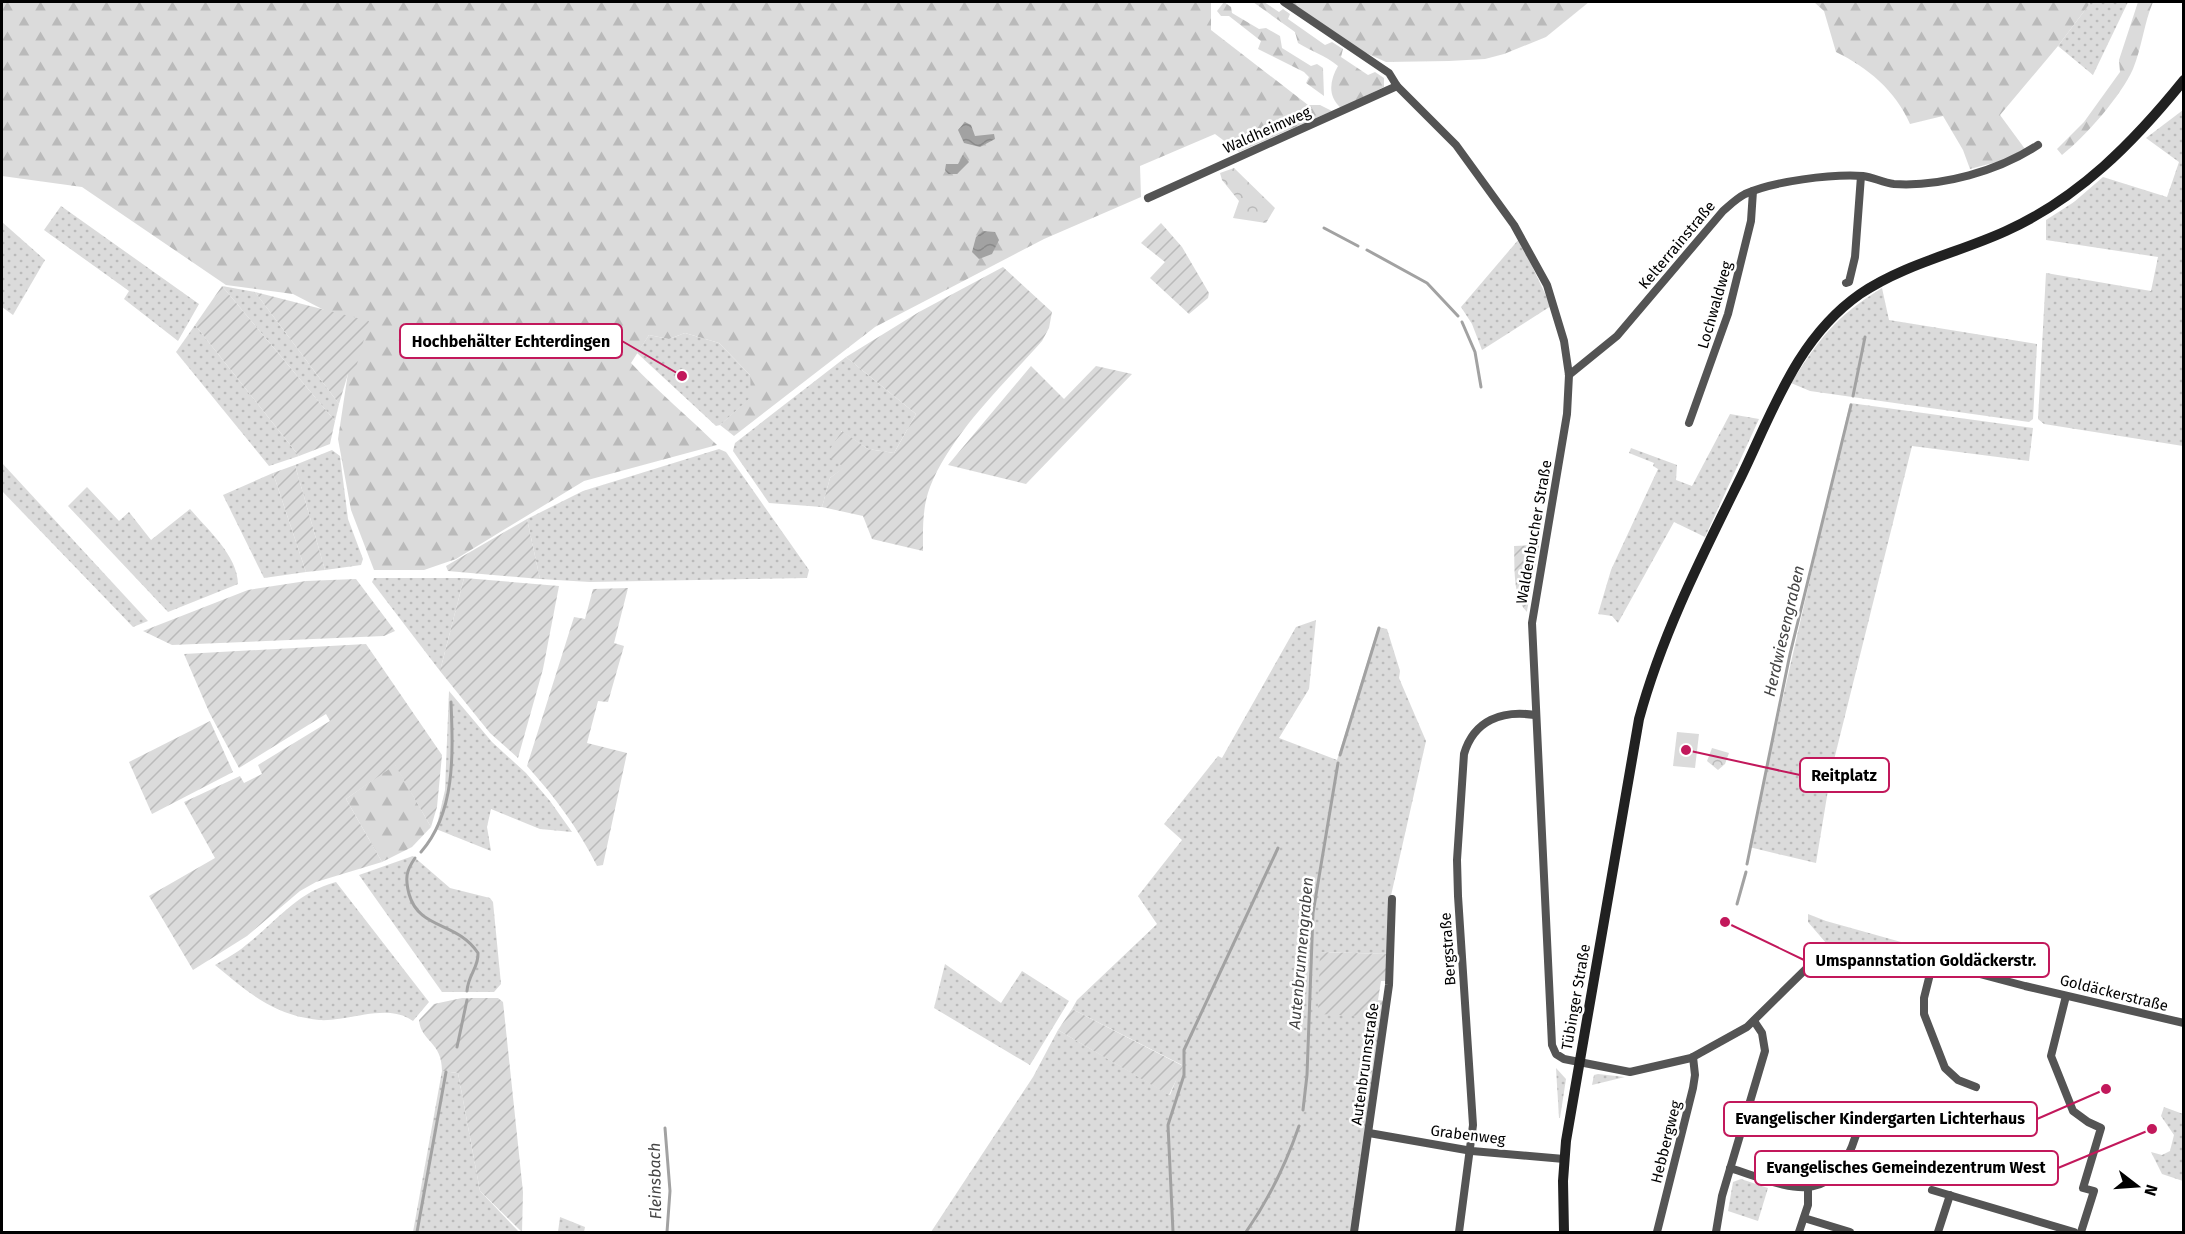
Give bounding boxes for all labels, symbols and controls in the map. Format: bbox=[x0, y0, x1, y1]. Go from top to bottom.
street label: Waldheimweg bbox=[1220, 103, 1314, 157]
street label: Kelterrainstraße bbox=[1635, 197, 1719, 293]
street label: Lochwaldweg bbox=[1694, 259, 1736, 351]
callout: Hochbehälter Echterdingen bbox=[400, 324, 622, 358]
text: Hochbehälter Echterdingen bbox=[412, 332, 610, 351]
street label: Waldenbucher Straße bbox=[1512, 459, 1556, 605]
water label: Herdwiesengraben bbox=[1760, 564, 1808, 698]
callout: Reitplatz bbox=[1800, 758, 1889, 792]
text: Reitplatz bbox=[1811, 766, 1877, 785]
water label: Autenbrunnengraben bbox=[1285, 876, 1317, 1031]
street label: Bergstraße bbox=[1436, 912, 1460, 986]
street label: Tübinger Straße bbox=[1558, 943, 1594, 1051]
callout: Umspannstation Goldäckerstr. bbox=[1804, 943, 2049, 977]
text: Umspannstation Goldäckerstr. bbox=[1816, 951, 2037, 970]
street label: Goldäckerstraße bbox=[2058, 971, 2170, 1015]
street label: Autenbrunnstraße bbox=[1348, 1002, 1382, 1126]
street label: Hebbergweg bbox=[1647, 1099, 1685, 1185]
callout: Evangelischer Kindergarten Lichterhaus bbox=[1724, 1102, 2037, 1136]
text: Evangelischer Kindergarten Lichterhaus bbox=[1735, 1109, 2025, 1128]
street label: Grabenweg bbox=[1429, 1121, 1507, 1149]
water label: Fleinsbach bbox=[645, 1142, 665, 1220]
callout: Evangelisches Gemeindezentrum West bbox=[1755, 1151, 2058, 1185]
north arrow bbox=[2107, 1156, 2167, 1216]
text: Evangelisches Gemeindezentrum West bbox=[1766, 1158, 2047, 1177]
text: N bbox=[2140, 1182, 2162, 1198]

